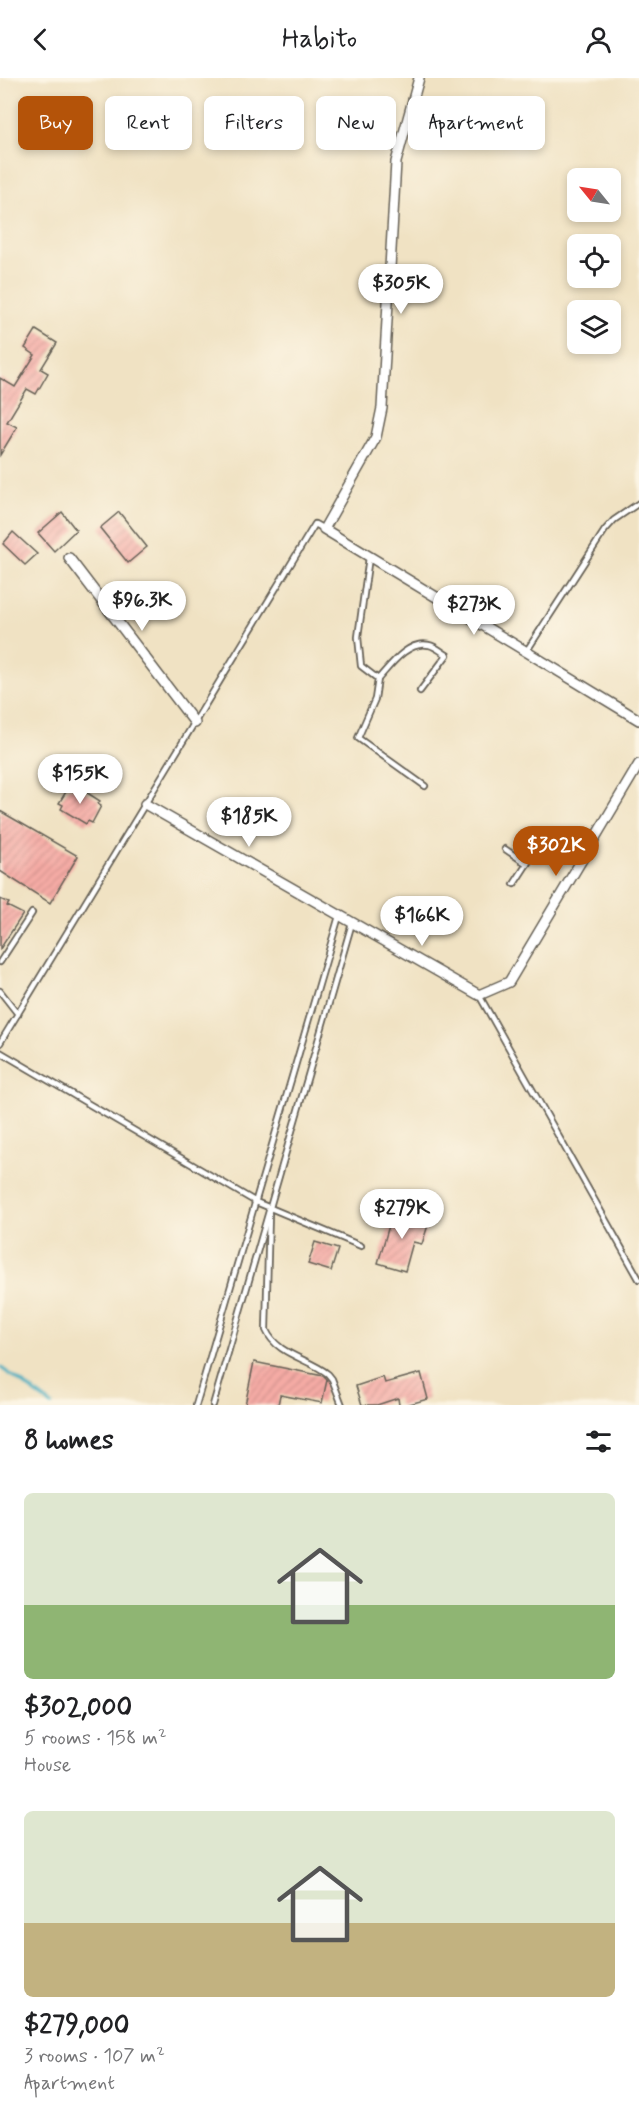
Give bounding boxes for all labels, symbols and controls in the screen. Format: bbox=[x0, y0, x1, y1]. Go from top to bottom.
text: Habito bbox=[282, 22, 357, 57]
icon: back bbox=[24, 23, 57, 56]
icon: person bbox=[582, 23, 615, 56]
chip: Buy bbox=[18, 96, 93, 150]
chip: Rent bbox=[105, 96, 192, 150]
chip: Filters bbox=[204, 96, 304, 150]
chip: New bbox=[316, 96, 396, 150]
chip: Apartment bbox=[408, 96, 545, 150]
north arrow bbox=[567, 168, 621, 222]
map controls bbox=[567, 168, 621, 354]
button: locate bbox=[567, 234, 621, 288]
pin: $305K bbox=[359, 264, 443, 315]
text: $305K bbox=[372, 270, 430, 297]
button: layers bbox=[567, 300, 621, 354]
pin: $96.3K bbox=[93, 581, 191, 632]
pin: $273K bbox=[432, 585, 516, 636]
text: $96.3K bbox=[112, 587, 172, 614]
text: $273K bbox=[447, 591, 501, 618]
pin: $155K bbox=[38, 754, 122, 805]
text: $155K bbox=[52, 760, 108, 787]
pin: $185K bbox=[207, 797, 291, 848]
text: $185K bbox=[221, 803, 277, 830]
pin: $302K bbox=[514, 826, 598, 877]
text: $302K bbox=[527, 832, 585, 859]
pin: $166K bbox=[380, 896, 464, 947]
text: $166K bbox=[394, 902, 450, 929]
pin: $279K bbox=[360, 1189, 444, 1240]
text: $279K bbox=[374, 1195, 430, 1222]
text: 8 homes bbox=[24, 1424, 114, 1458]
icon: filters bbox=[582, 1425, 615, 1458]
icon: home bbox=[266, 1532, 374, 1640]
text: $302,000 bbox=[24, 1691, 132, 1725]
text: 5 rooms · 158 m² bbox=[24, 1725, 167, 1752]
text: House bbox=[24, 1752, 71, 1779]
icon: home bbox=[266, 1850, 374, 1958]
text: $279,000 bbox=[24, 2009, 129, 2043]
text: 3 rooms · 107 m² bbox=[24, 2043, 165, 2070]
text: Apartment bbox=[24, 2070, 115, 2097]

